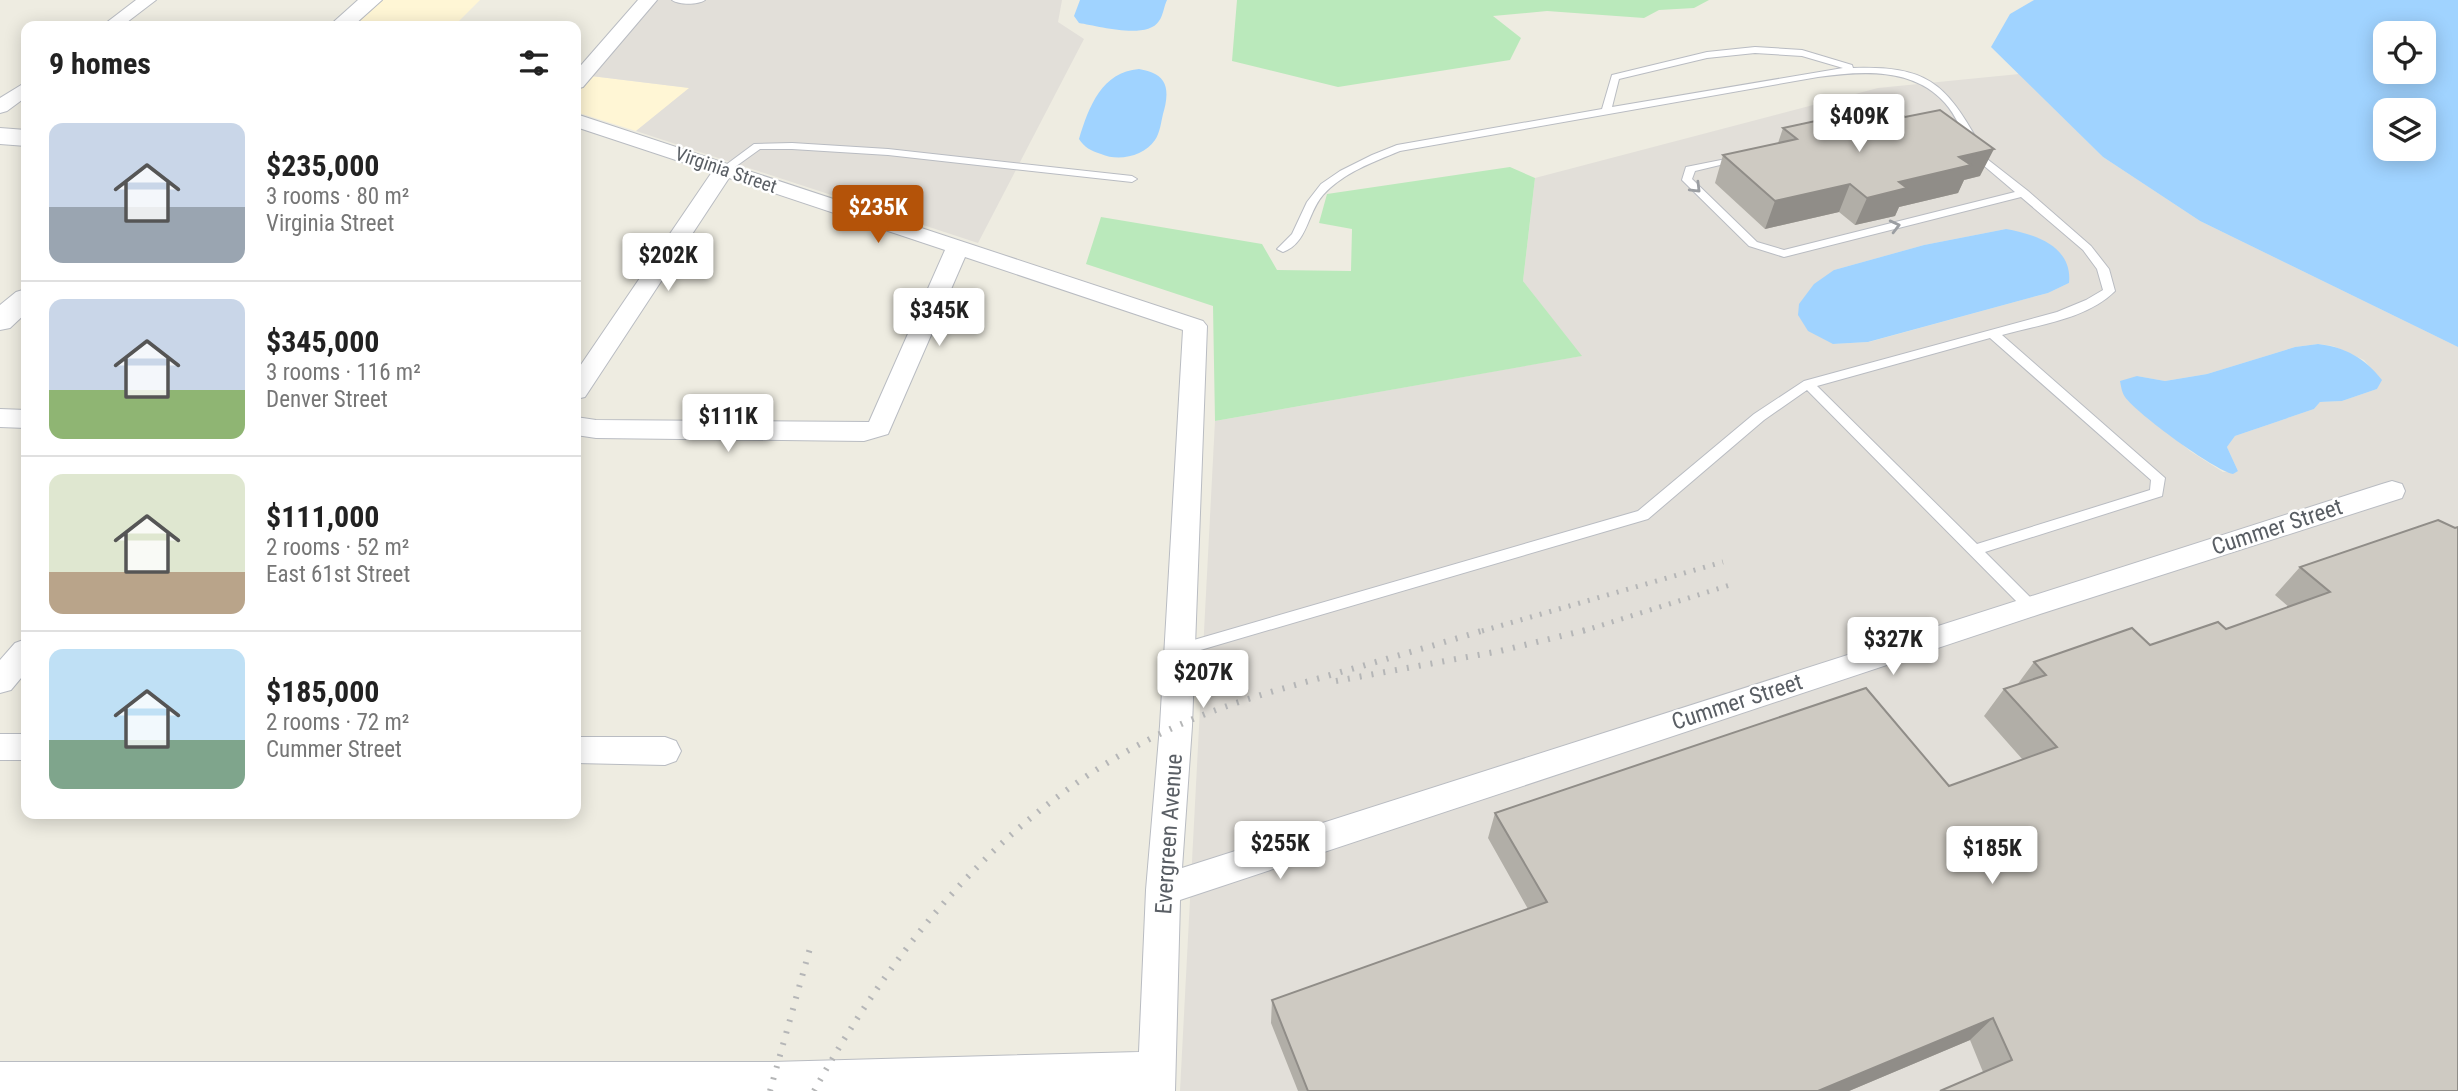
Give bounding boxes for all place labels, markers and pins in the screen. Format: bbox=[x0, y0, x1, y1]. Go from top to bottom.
pin: $409K bbox=[1810, 94, 1908, 154]
pin: $235K bbox=[829, 186, 927, 245]
pin: $202K bbox=[619, 233, 717, 293]
pin: $345K bbox=[890, 288, 988, 348]
pin: $111K bbox=[679, 394, 777, 454]
pin: $327K bbox=[1844, 618, 1942, 677]
pin: $207K bbox=[1154, 650, 1252, 710]
pin: $255K bbox=[1231, 822, 1329, 881]
pin: $185K bbox=[1943, 826, 2041, 886]

